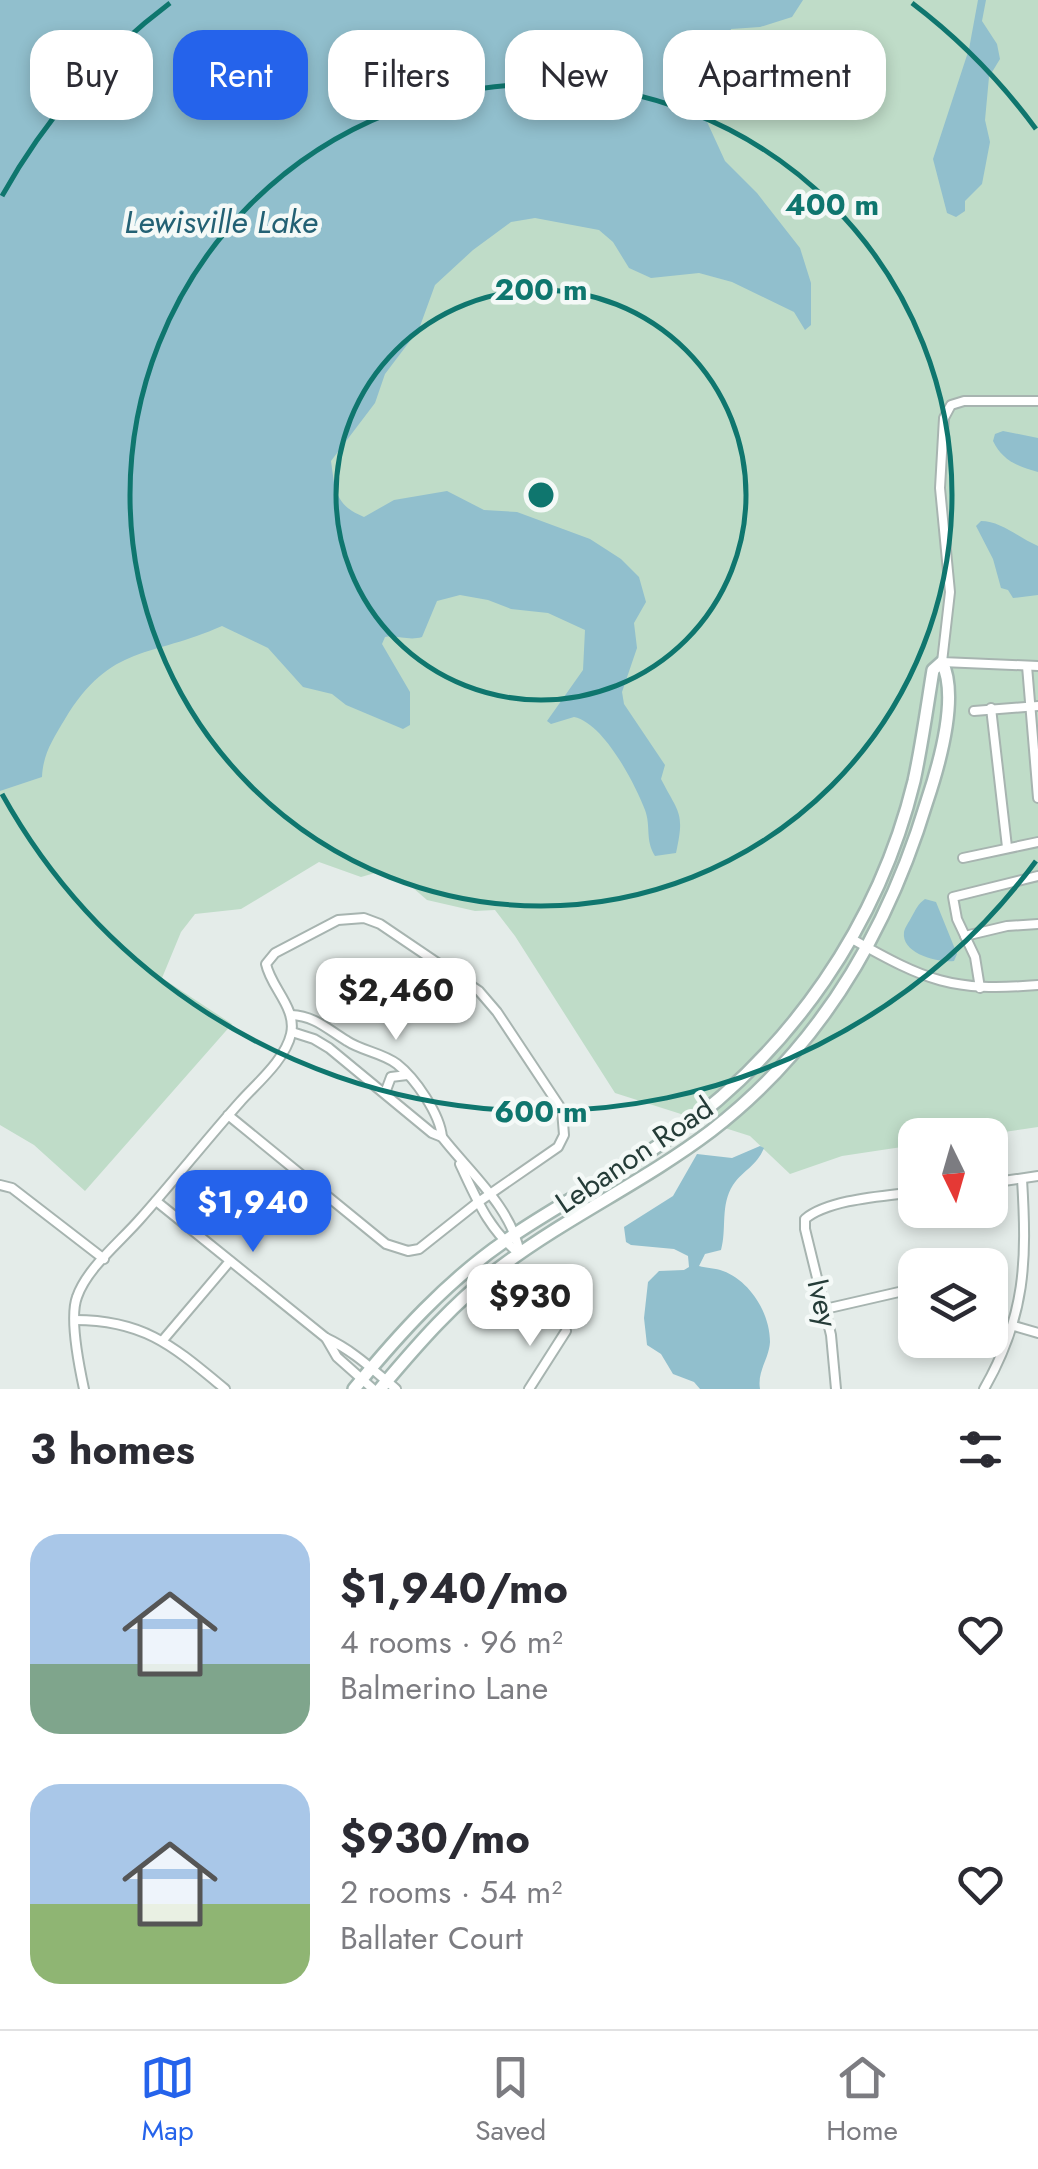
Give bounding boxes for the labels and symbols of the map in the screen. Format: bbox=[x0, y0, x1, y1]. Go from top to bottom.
text: 400 m bbox=[785, 183, 879, 226]
water label: Lewisville Lake bbox=[124, 199, 318, 245]
text: 200 m bbox=[495, 268, 588, 311]
centre of rings bbox=[523, 477, 559, 513]
pin: $2,460 bbox=[315, 958, 477, 1043]
street label: Lebanon Road bbox=[547, 1086, 721, 1224]
text: 600 m bbox=[494, 1090, 588, 1133]
north arrow bbox=[898, 1118, 1008, 1228]
pin: $1,940 bbox=[172, 1170, 334, 1255]
pin: $930 bbox=[471, 1264, 589, 1349]
street label: Ivey bbox=[797, 1275, 850, 1332]

